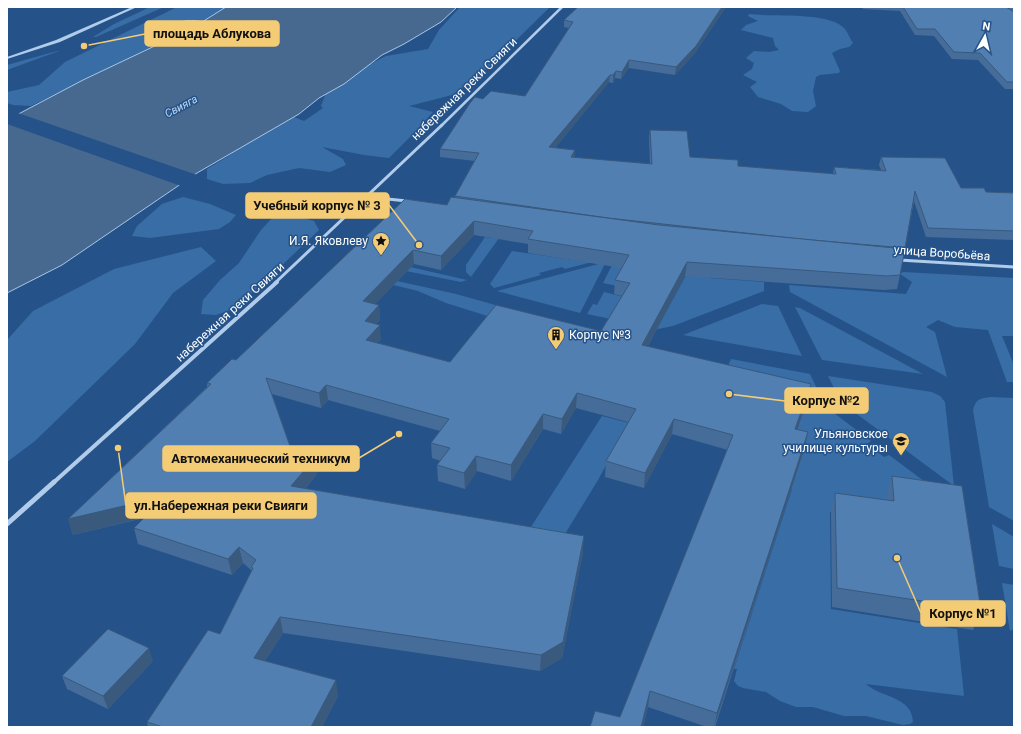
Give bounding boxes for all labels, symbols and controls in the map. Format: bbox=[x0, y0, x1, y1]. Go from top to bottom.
north arrow bbox=[965, 16, 1005, 56]
text: N bbox=[982, 20, 991, 34]
callout: площадь Аблукова bbox=[145, 21, 279, 46]
text: площадь Аблукова bbox=[153, 26, 271, 41]
street label: набережная реки Свияги bbox=[408, 35, 520, 143]
water label: Свияга bbox=[163, 92, 200, 120]
callout: Учебный корпус № 3 bbox=[246, 193, 389, 218]
text: Учебный корпус № 3 bbox=[253, 198, 381, 213]
place icon: И.Я. Яковлеву bbox=[371, 231, 391, 256]
place label: И.Я. Яковлеву bbox=[289, 234, 368, 248]
street label: улица Воробьёва bbox=[893, 243, 991, 263]
street label: набережная реки Свияги bbox=[173, 259, 287, 365]
building icon: Корпус №3 bbox=[546, 325, 566, 350]
place label: Корпус №3 bbox=[569, 328, 631, 342]
callout: Корпус №2 bbox=[785, 388, 868, 413]
text: Корпус №2 bbox=[792, 393, 860, 408]
place label: Ульяновское училище культуры bbox=[783, 427, 888, 455]
school or university icon: Ульяновское училище культуры bbox=[891, 431, 911, 456]
callout: Автомеханический техникум bbox=[163, 446, 359, 471]
text: Автомеханический техникум bbox=[171, 451, 351, 466]
callout: ул.Набережная реки Свияги bbox=[126, 493, 316, 518]
text: ул.Набережная реки Свияги bbox=[134, 498, 308, 513]
callout: Корпус №1 bbox=[921, 601, 1005, 626]
text: Корпус №1 bbox=[929, 606, 997, 621]

